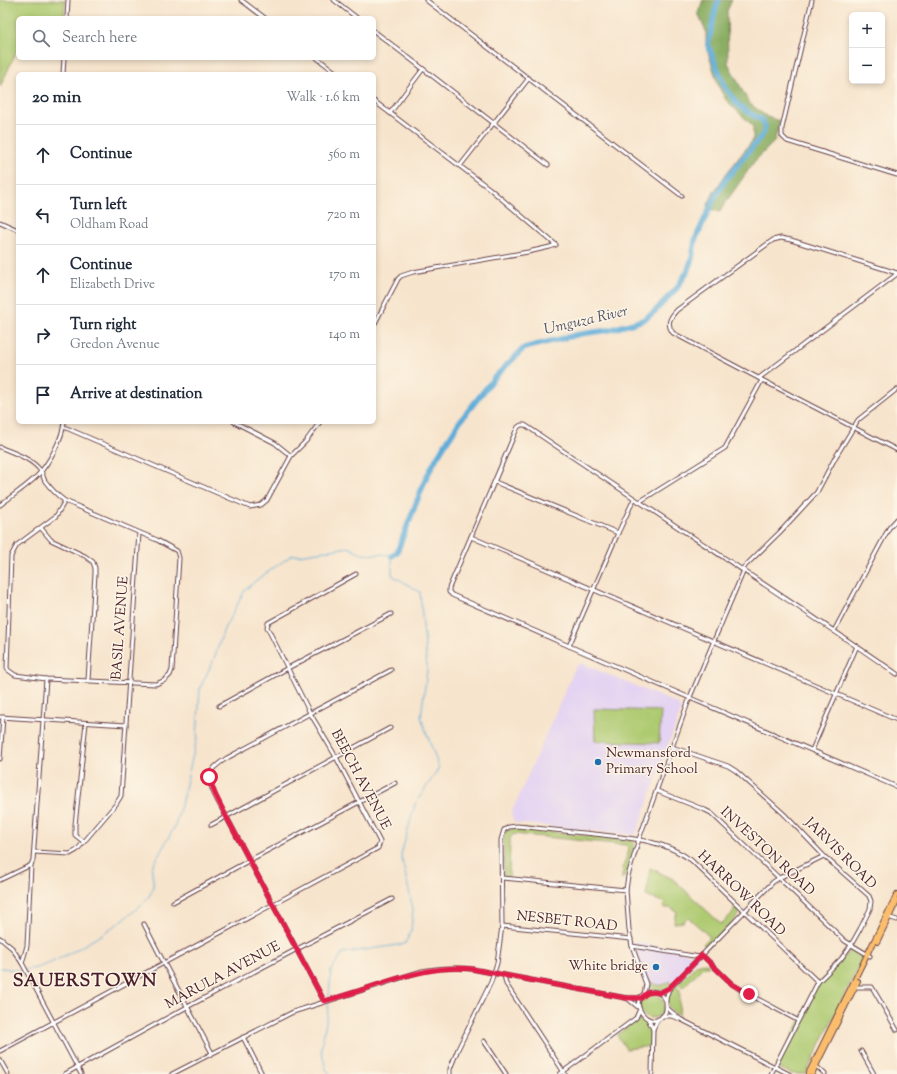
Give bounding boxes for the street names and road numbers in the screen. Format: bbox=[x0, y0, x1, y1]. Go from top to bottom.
street label: BASIL AVENUE bbox=[107, 575, 135, 681]
street label: BEECH AVENUE bbox=[325, 726, 395, 834]
street label: INVESTON ROAD bbox=[715, 803, 819, 901]
street label: JARVIS ROAD bbox=[799, 813, 880, 894]
street label: HARROW ROAD bbox=[692, 847, 790, 941]
street label: NESBET ROAD bbox=[516, 907, 618, 937]
street label: MARULA AVENUE bbox=[162, 937, 285, 1015]

